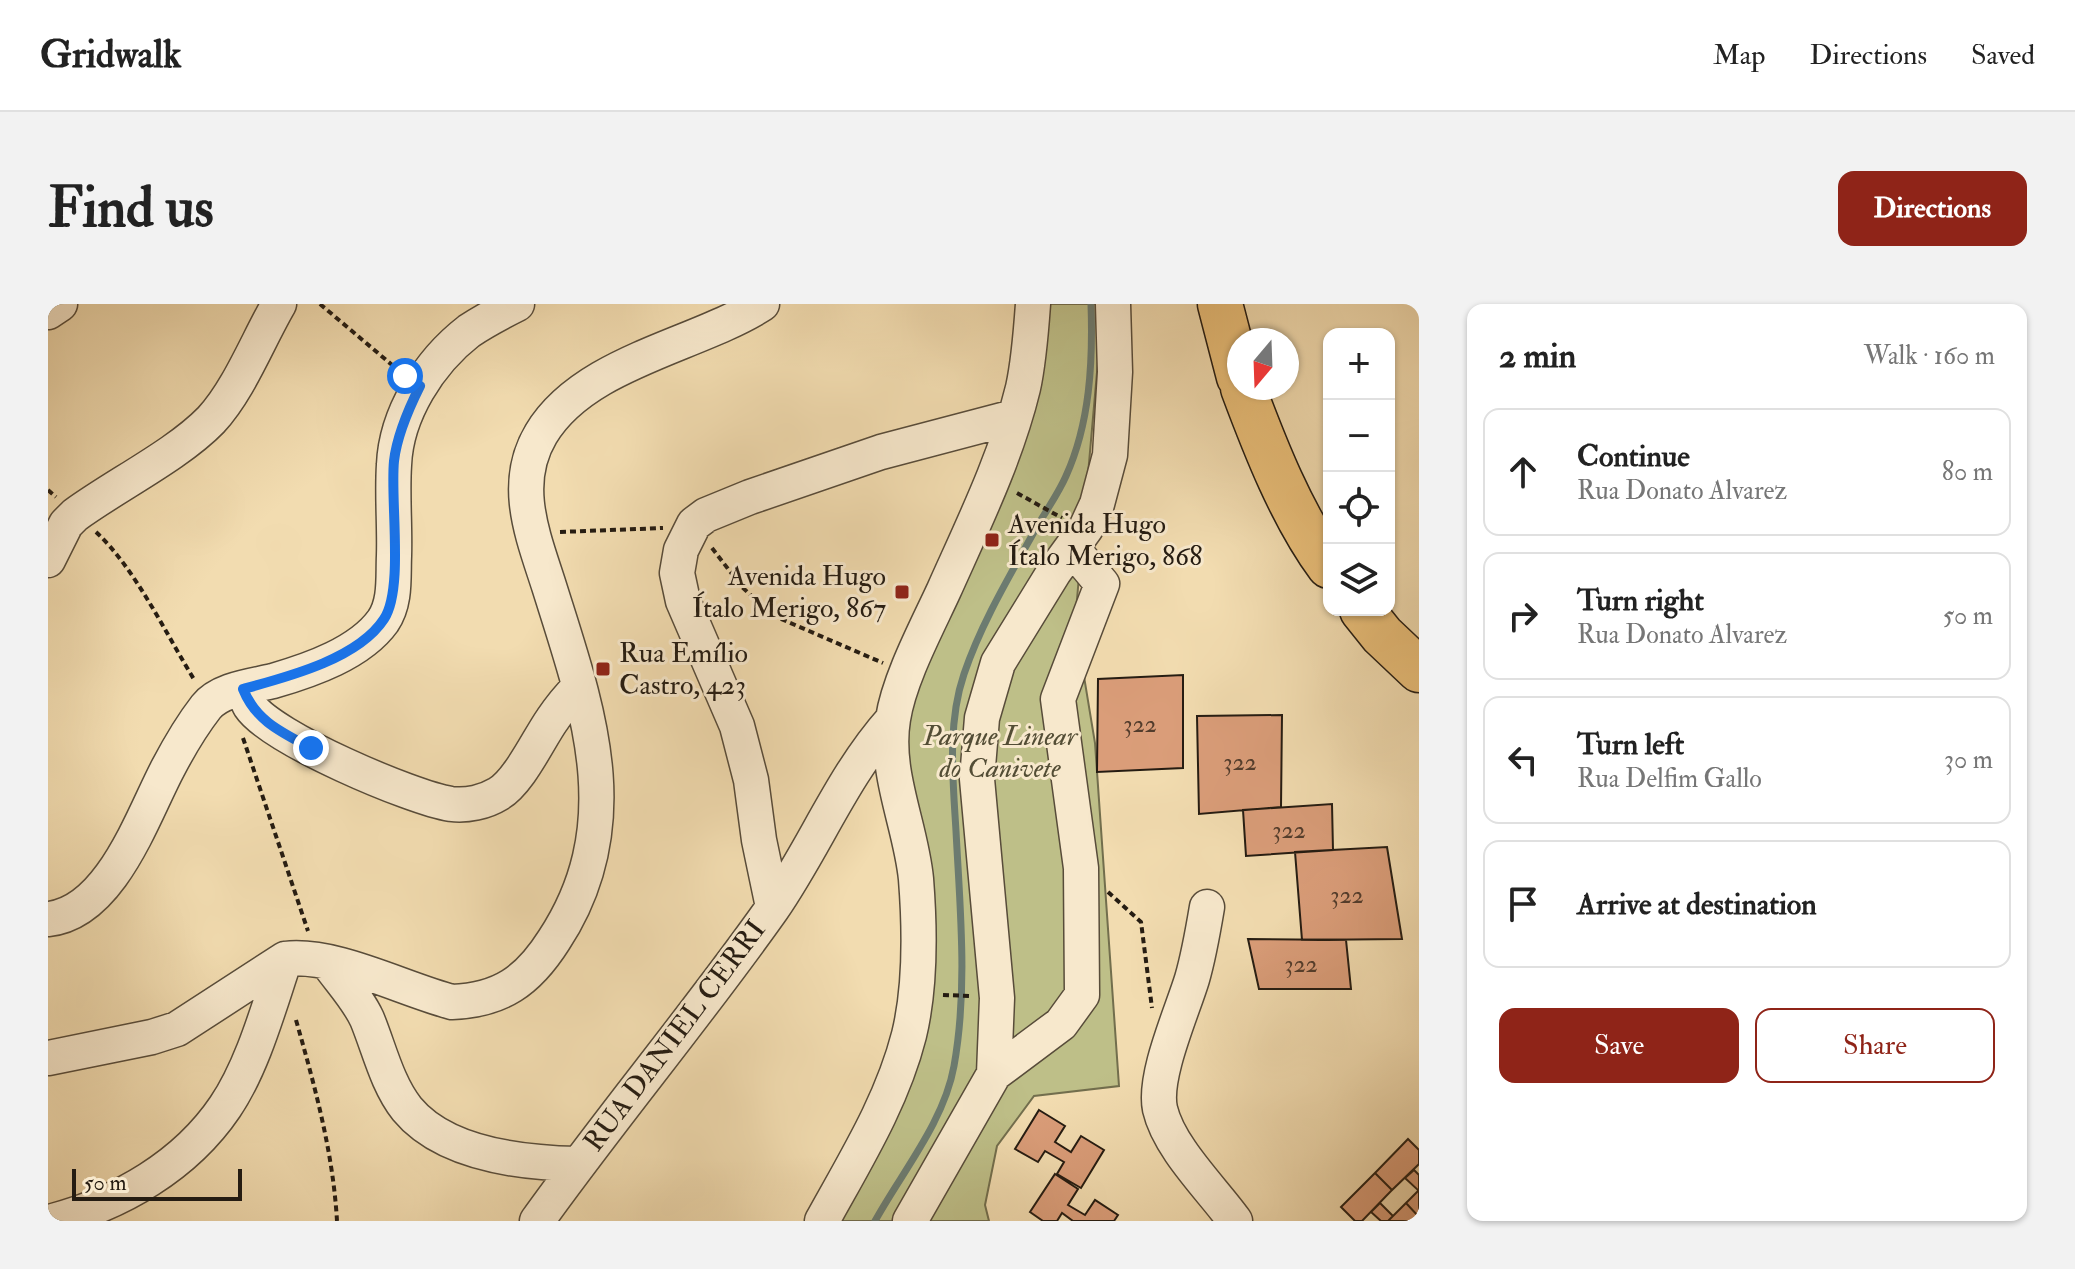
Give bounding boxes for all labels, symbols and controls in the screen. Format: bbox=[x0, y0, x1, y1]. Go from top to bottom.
text: Gridwalk bbox=[40, 31, 181, 79]
text: Map bbox=[1713, 38, 1766, 73]
text: Directions bbox=[1810, 38, 1927, 73]
text: Saved bbox=[1971, 38, 2035, 73]
button: Directions bbox=[1838, 171, 2027, 246]
text: Find us bbox=[48, 173, 214, 244]
north arrow bbox=[1227, 328, 1299, 400]
map controls bbox=[1323, 328, 1395, 616]
button: + bbox=[1323, 328, 1395, 400]
text: 2 min bbox=[1499, 335, 1576, 378]
text: Walk · 160 m bbox=[1864, 340, 1995, 372]
route start bbox=[387, 358, 423, 394]
button: − bbox=[1323, 400, 1395, 472]
text: Continue bbox=[1577, 438, 1690, 475]
icon: ahead bbox=[1501, 450, 1545, 494]
text: 80 m bbox=[1942, 456, 1993, 488]
button: locate bbox=[1323, 472, 1395, 544]
text: Rua Donato Alvarez bbox=[1577, 475, 1787, 507]
place label: Avenida Hugo Ítalo Merigo, 868 bbox=[1007, 507, 1202, 574]
marker: Avenida Hugo Ítalo Merigo, 868 bbox=[983, 531, 1001, 549]
button: layers bbox=[1323, 544, 1395, 616]
place label: Avenida Hugo Ítalo Merigo, 867 bbox=[692, 559, 886, 626]
text: Turn right bbox=[1577, 582, 1704, 619]
marker: Avenida Hugo Ítalo Merigo, 867 bbox=[893, 583, 911, 601]
icon: right bbox=[1501, 594, 1545, 638]
text: 50 m bbox=[1943, 600, 1993, 632]
text: Rua Donato Alvarez bbox=[1577, 619, 1787, 651]
place label: Rua Emílio Castro, 423 bbox=[619, 636, 748, 703]
marker: Rua Emílio Castro, 423 bbox=[594, 660, 612, 678]
house number: 322 bbox=[1123, 709, 1157, 740]
park label: Parque Linear do Canivete bbox=[922, 719, 1079, 786]
text: Turn left bbox=[1577, 726, 1684, 763]
route end bbox=[293, 730, 329, 766]
icon: left bbox=[1501, 738, 1545, 782]
text: 30 m bbox=[1944, 744, 1993, 776]
house number: 322 bbox=[1223, 747, 1257, 778]
text: Rua Delfim Gallo bbox=[1577, 763, 1762, 795]
house number: 322 bbox=[1272, 815, 1306, 846]
house number: 322 bbox=[1330, 880, 1364, 911]
icon: arrive bbox=[1501, 882, 1545, 926]
text: Arrive at destination bbox=[1577, 886, 1817, 923]
street label: RUA DANIEL CERRI bbox=[577, 913, 773, 1159]
house number: 322 bbox=[1284, 949, 1318, 980]
button: Save bbox=[1499, 1008, 1739, 1083]
button: Share bbox=[1755, 1008, 1995, 1083]
scale bar bbox=[72, 1165, 242, 1201]
text: 50 m bbox=[84, 1169, 126, 1197]

